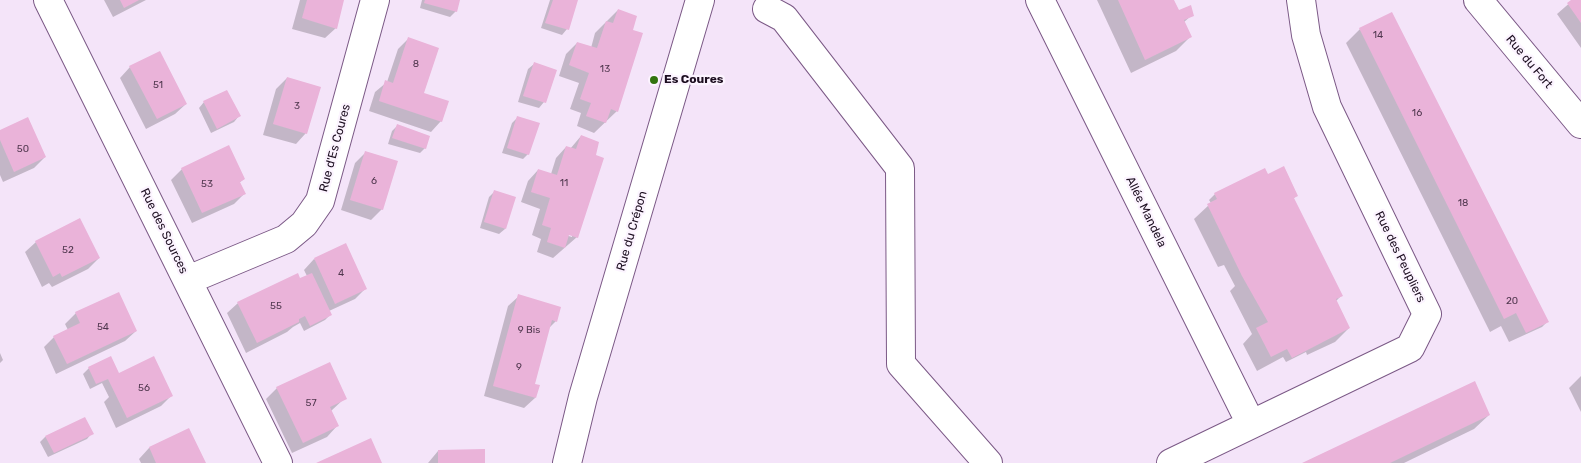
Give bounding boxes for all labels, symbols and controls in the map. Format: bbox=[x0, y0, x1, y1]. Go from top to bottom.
house number: 14 bbox=[1373, 29, 1383, 41]
street label: Rue du Fort bbox=[1503, 32, 1555, 92]
house number: 8 bbox=[413, 58, 419, 70]
house number: 13 bbox=[600, 63, 610, 75]
place label: Es Coures bbox=[664, 73, 723, 87]
marker: Es Coures bbox=[648, 74, 660, 86]
house number: 51 bbox=[153, 79, 163, 91]
house number: 3 bbox=[294, 100, 300, 112]
street label: Rue d'Es Coures bbox=[316, 103, 354, 193]
house number: 16 bbox=[1412, 107, 1422, 119]
house number: 50 bbox=[17, 143, 29, 155]
street label: Allée Mandela bbox=[1123, 174, 1169, 250]
house number: 6 bbox=[371, 175, 377, 187]
house number: 11 bbox=[560, 177, 568, 189]
house number: 53 bbox=[201, 178, 213, 190]
street label: Rue des Sources bbox=[137, 186, 191, 276]
street label: Rue du Crépon bbox=[614, 189, 650, 273]
house number: 18 bbox=[1458, 197, 1468, 209]
street label: Rue des Peupliers bbox=[1372, 209, 1428, 305]
house number: 52 bbox=[62, 244, 74, 256]
house number: 4 bbox=[338, 267, 344, 279]
house number: 20 bbox=[1506, 295, 1518, 307]
house number: 55 bbox=[270, 300, 282, 312]
house number: 54 bbox=[97, 321, 109, 333]
house number: 9 Bis bbox=[518, 324, 540, 336]
house number: 9 bbox=[516, 361, 522, 373]
house number: 56 bbox=[138, 382, 150, 394]
house number: 57 bbox=[305, 397, 317, 409]

